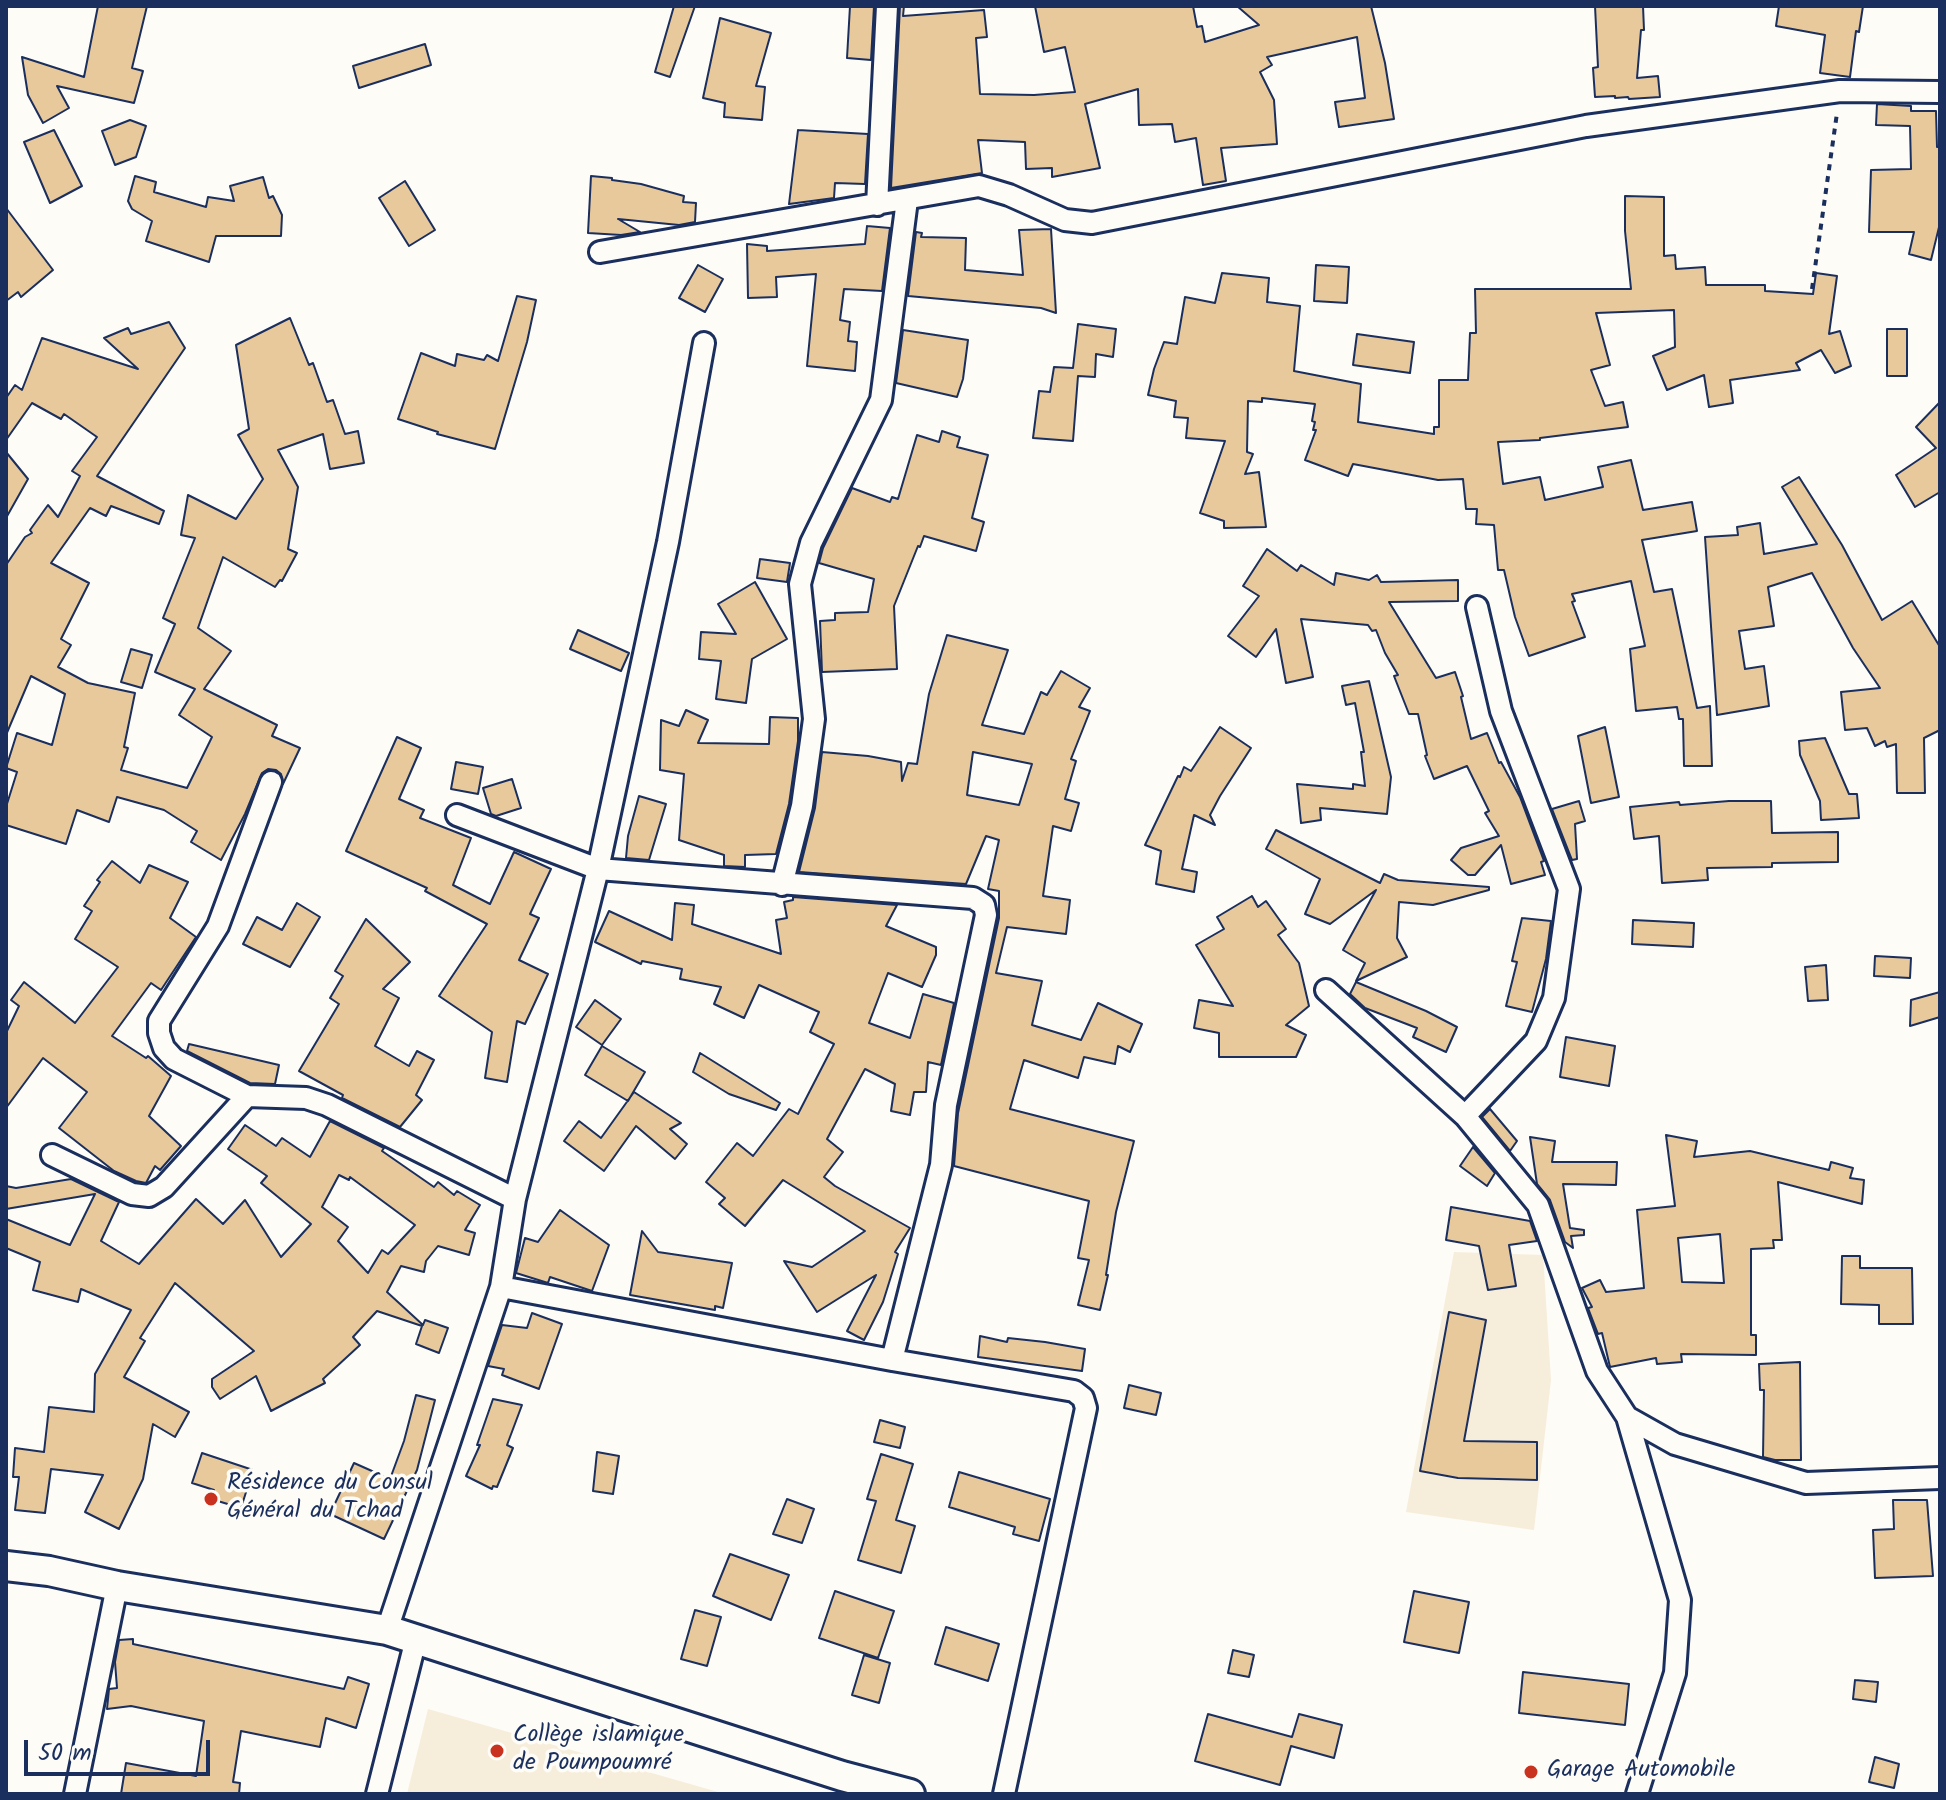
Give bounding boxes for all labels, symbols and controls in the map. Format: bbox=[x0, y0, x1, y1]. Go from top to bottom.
place label: Résidence du Consul Général du Tchad bbox=[227, 1471, 433, 1527]
marker: Résidence du Consul Général du Tchad bbox=[202, 1490, 220, 1508]
place label: Collège islamique de Poumpoumré bbox=[513, 1723, 684, 1779]
scale bar bbox=[28, 1724, 214, 1774]
text: 50 m bbox=[38, 1734, 92, 1773]
marker: Collège islamique de Poumpoumré bbox=[488, 1742, 506, 1760]
place label: Garage Automobile bbox=[1547, 1758, 1735, 1786]
marker: Garage Automobile bbox=[1522, 1763, 1540, 1781]

